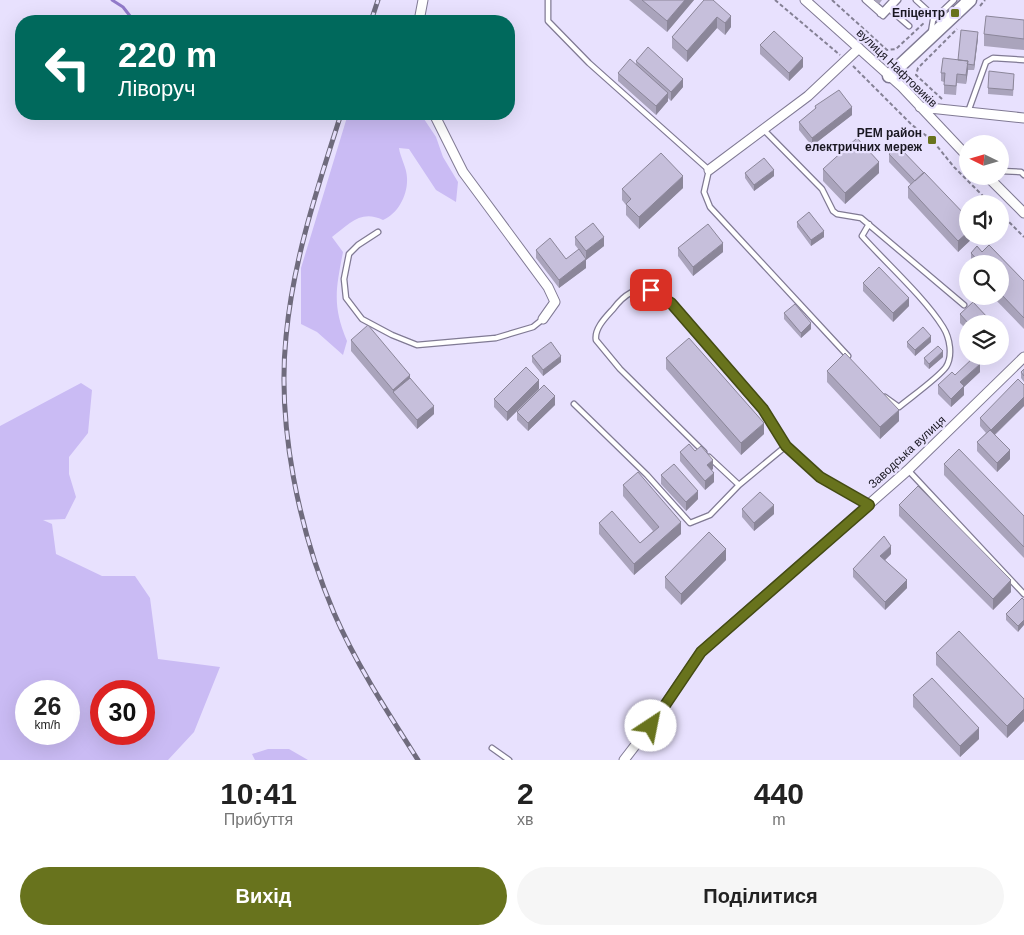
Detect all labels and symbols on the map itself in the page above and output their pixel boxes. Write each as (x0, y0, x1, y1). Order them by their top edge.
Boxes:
place label: Епіцентр (892, 6, 945, 20)
marker: Епіцентр (949, 7, 961, 19)
street label: вулиця Нафтовиків (854, 26, 940, 110)
place label: РЕМ район електричних мереж (805, 126, 922, 154)
marker: РЕМ район електричних мереж (926, 134, 938, 146)
north arrow (959, 135, 1009, 185)
pin (630, 269, 672, 311)
street label: Заводська вулиця (866, 413, 948, 491)
speed limit sign: 30 (90, 680, 155, 745)
position arrow (624, 699, 676, 751)

